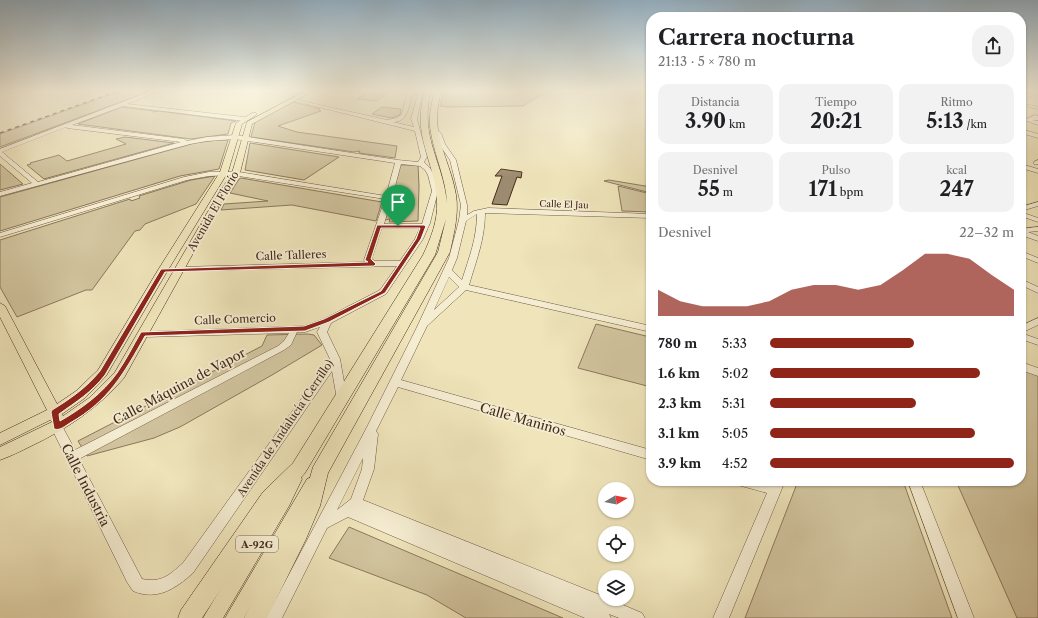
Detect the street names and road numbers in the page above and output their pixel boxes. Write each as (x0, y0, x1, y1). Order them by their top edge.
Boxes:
street label: Avenida El Florío (184, 168, 242, 255)
street label: Calle El Jau (539, 198, 589, 210)
street label: Calle Talleres (255, 247, 327, 263)
street label: Calle Comercio (194, 311, 276, 327)
street label: Calle Máquina de Vapor (110, 344, 249, 428)
street label: Avenida de Andalucía (Cerrillo) (233, 357, 336, 500)
street label: Calle Maniños (478, 399, 568, 439)
street label: Calle Industria (58, 441, 114, 529)
road number: A-92G (236, 536, 278, 552)

